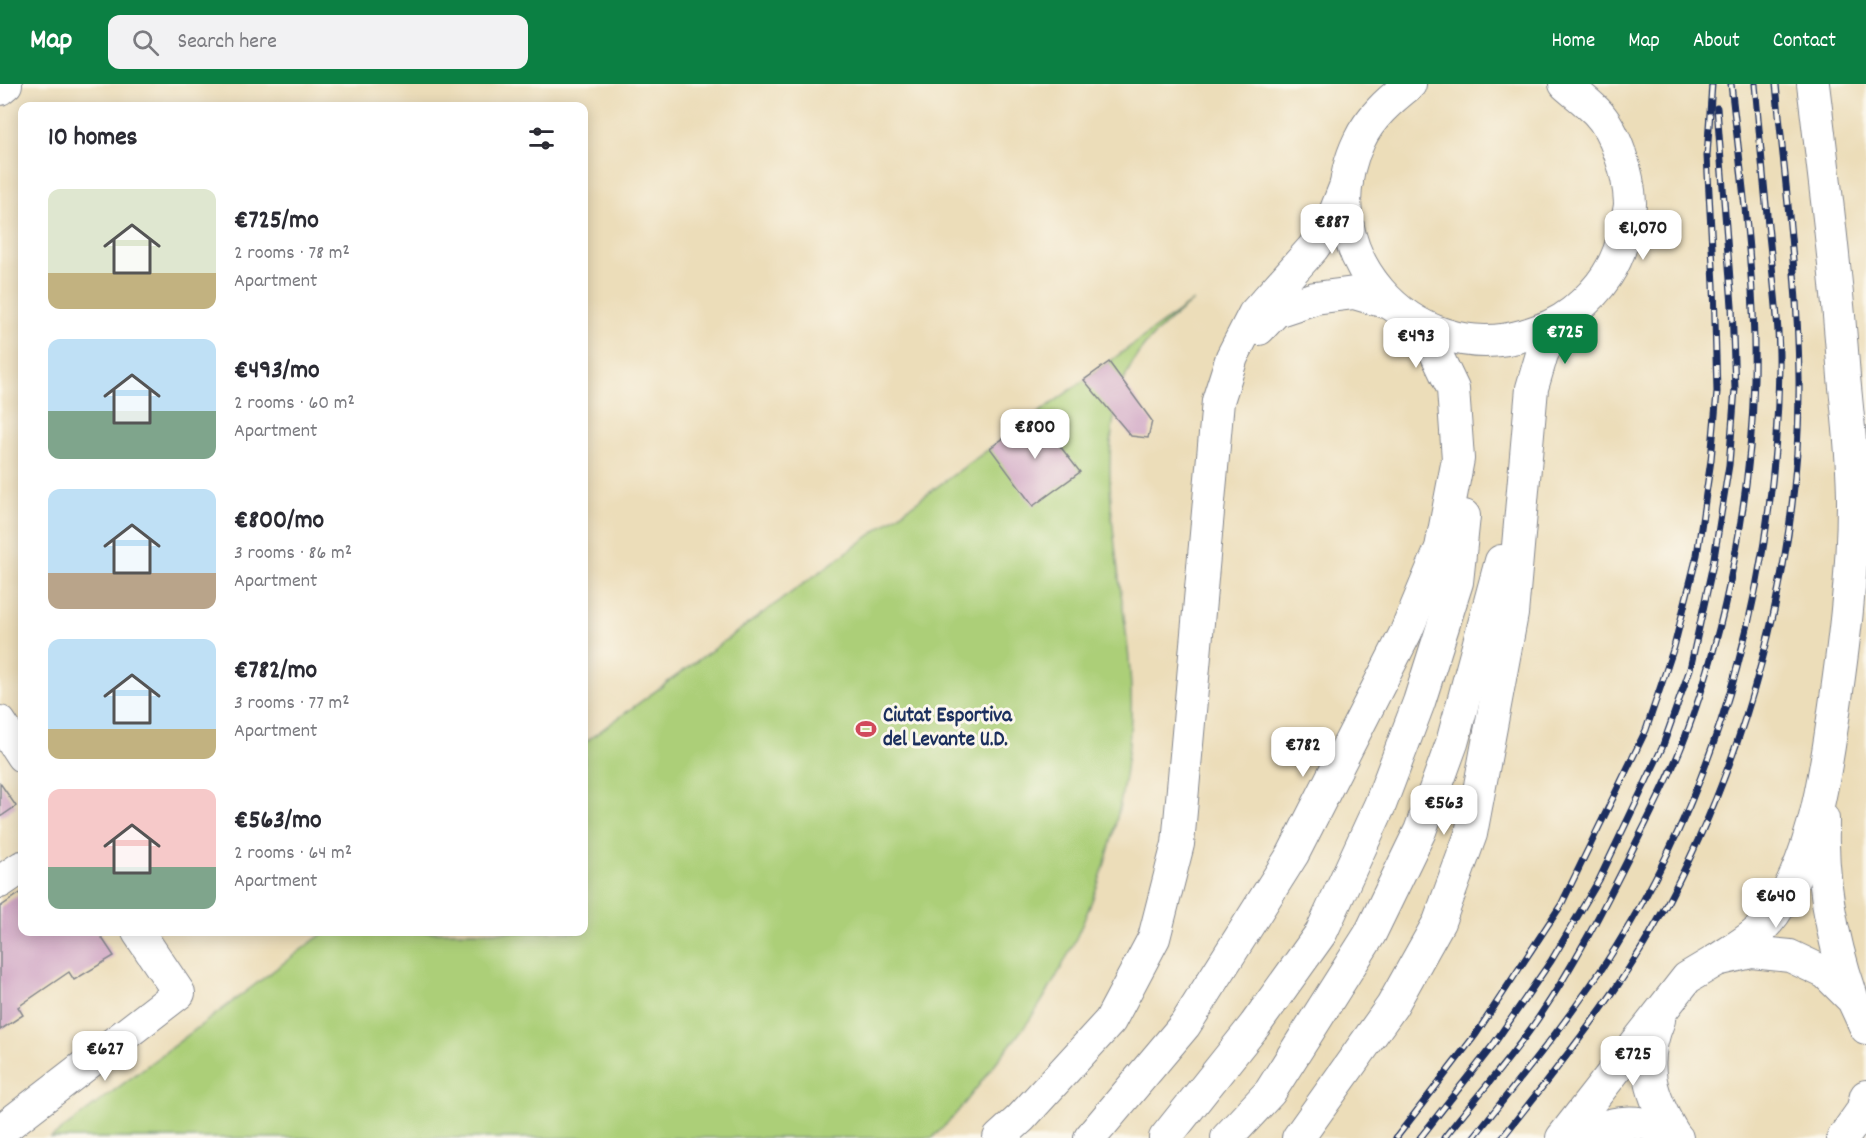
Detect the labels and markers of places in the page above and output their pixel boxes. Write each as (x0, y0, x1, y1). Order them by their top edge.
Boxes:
pin: €887 (1296, 204, 1368, 255)
pin: €1,070 (1594, 210, 1692, 261)
pin: €725 (1529, 314, 1601, 365)
pin: €493 (1380, 318, 1452, 369)
pin: €800 (999, 409, 1071, 460)
place label: Ciutat Esportiva del Levante U.D. (883, 702, 1013, 756)
sports icon: Ciutat Esportiva del Levante U.D. (854, 717, 878, 741)
pin: €782 (1267, 727, 1339, 778)
pin: €563 (1408, 785, 1480, 836)
pin: €640 (1740, 878, 1812, 929)
pin: €627 (69, 1031, 141, 1082)
pin: €725 (1597, 1036, 1669, 1087)

